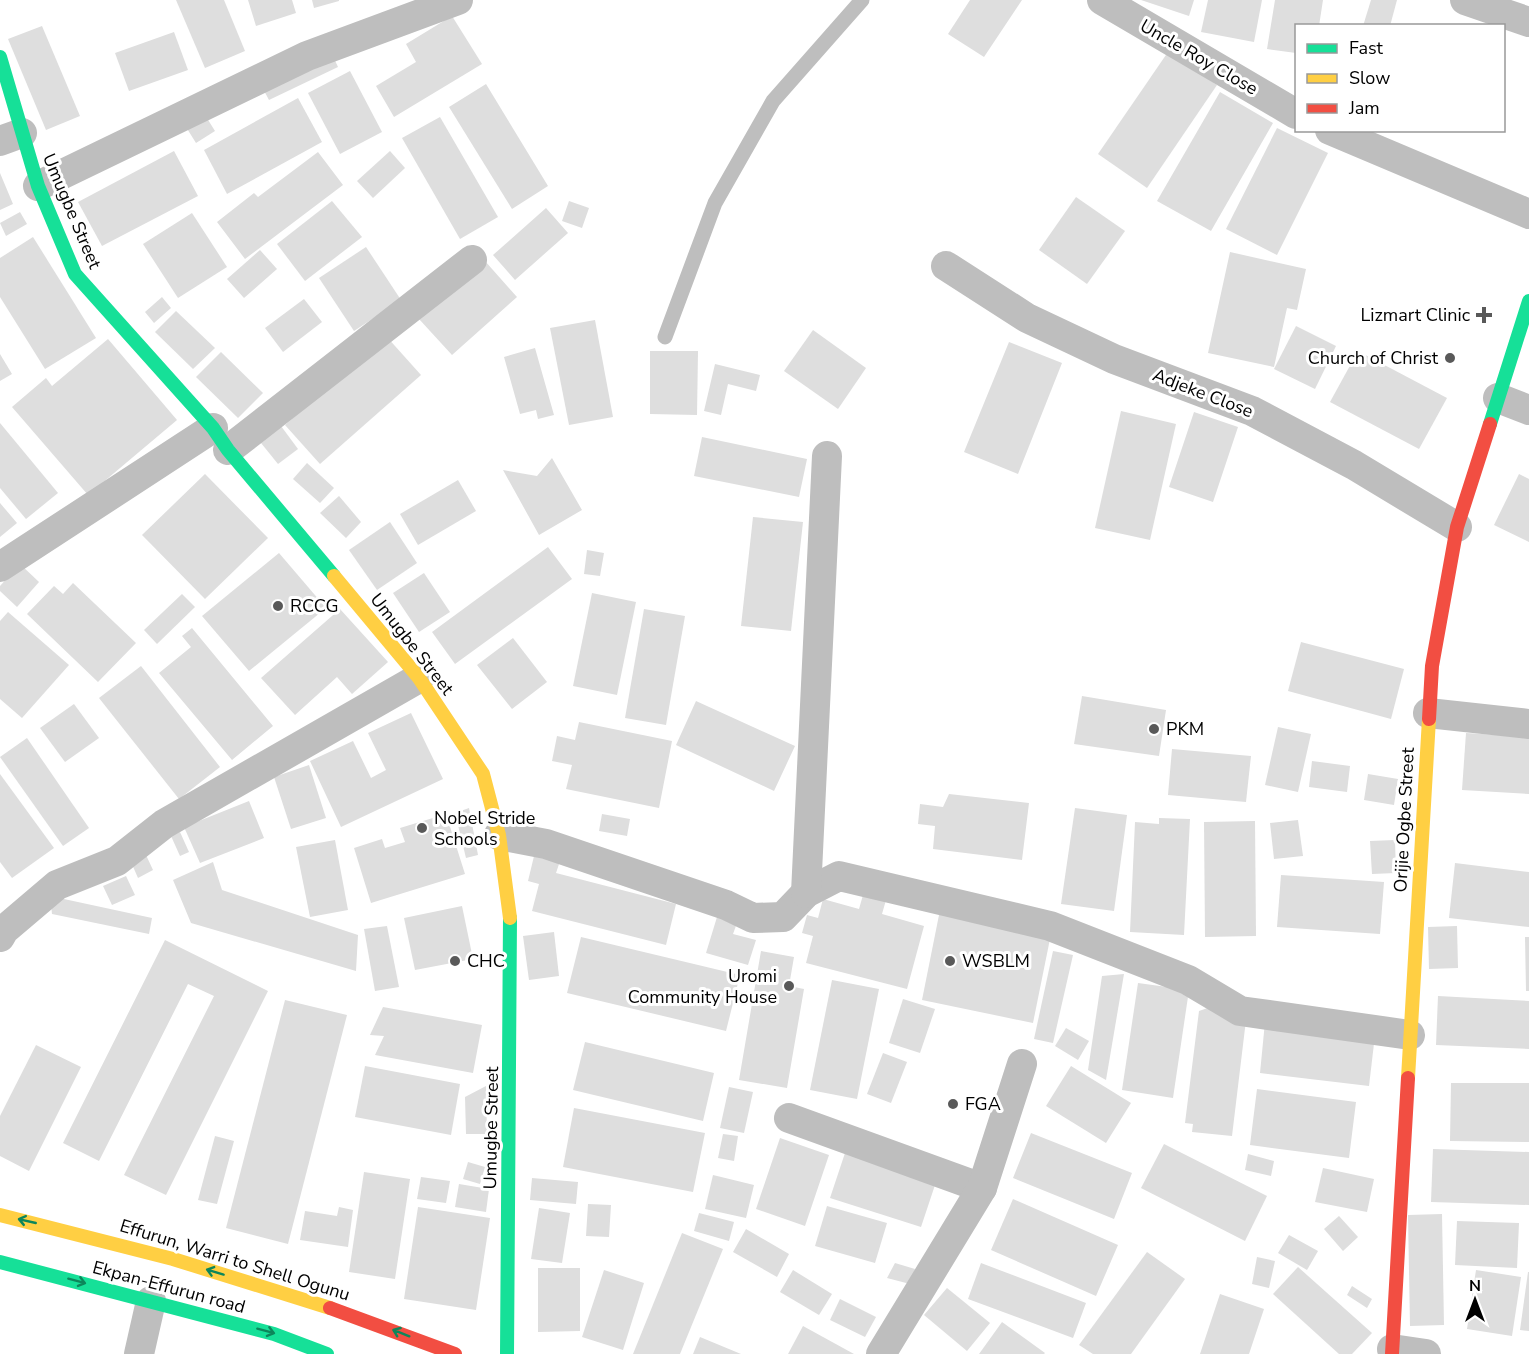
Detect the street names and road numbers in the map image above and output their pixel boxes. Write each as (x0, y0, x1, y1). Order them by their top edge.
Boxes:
street label: Uncle Roy Close (1136, 14, 1262, 100)
street label: Umugbe Street (37, 150, 107, 273)
street label: Adjeke Close (1149, 363, 1257, 423)
street label: Umugbe Street (365, 588, 460, 700)
street label: Orijie Ogbe Street (1388, 746, 1420, 893)
street label: Umugbe Street (478, 1066, 504, 1190)
street label: Effurun, Warri to Shell Ogunu (117, 1214, 353, 1306)
street label: Ekpan-Effurun road (90, 1255, 248, 1319)

